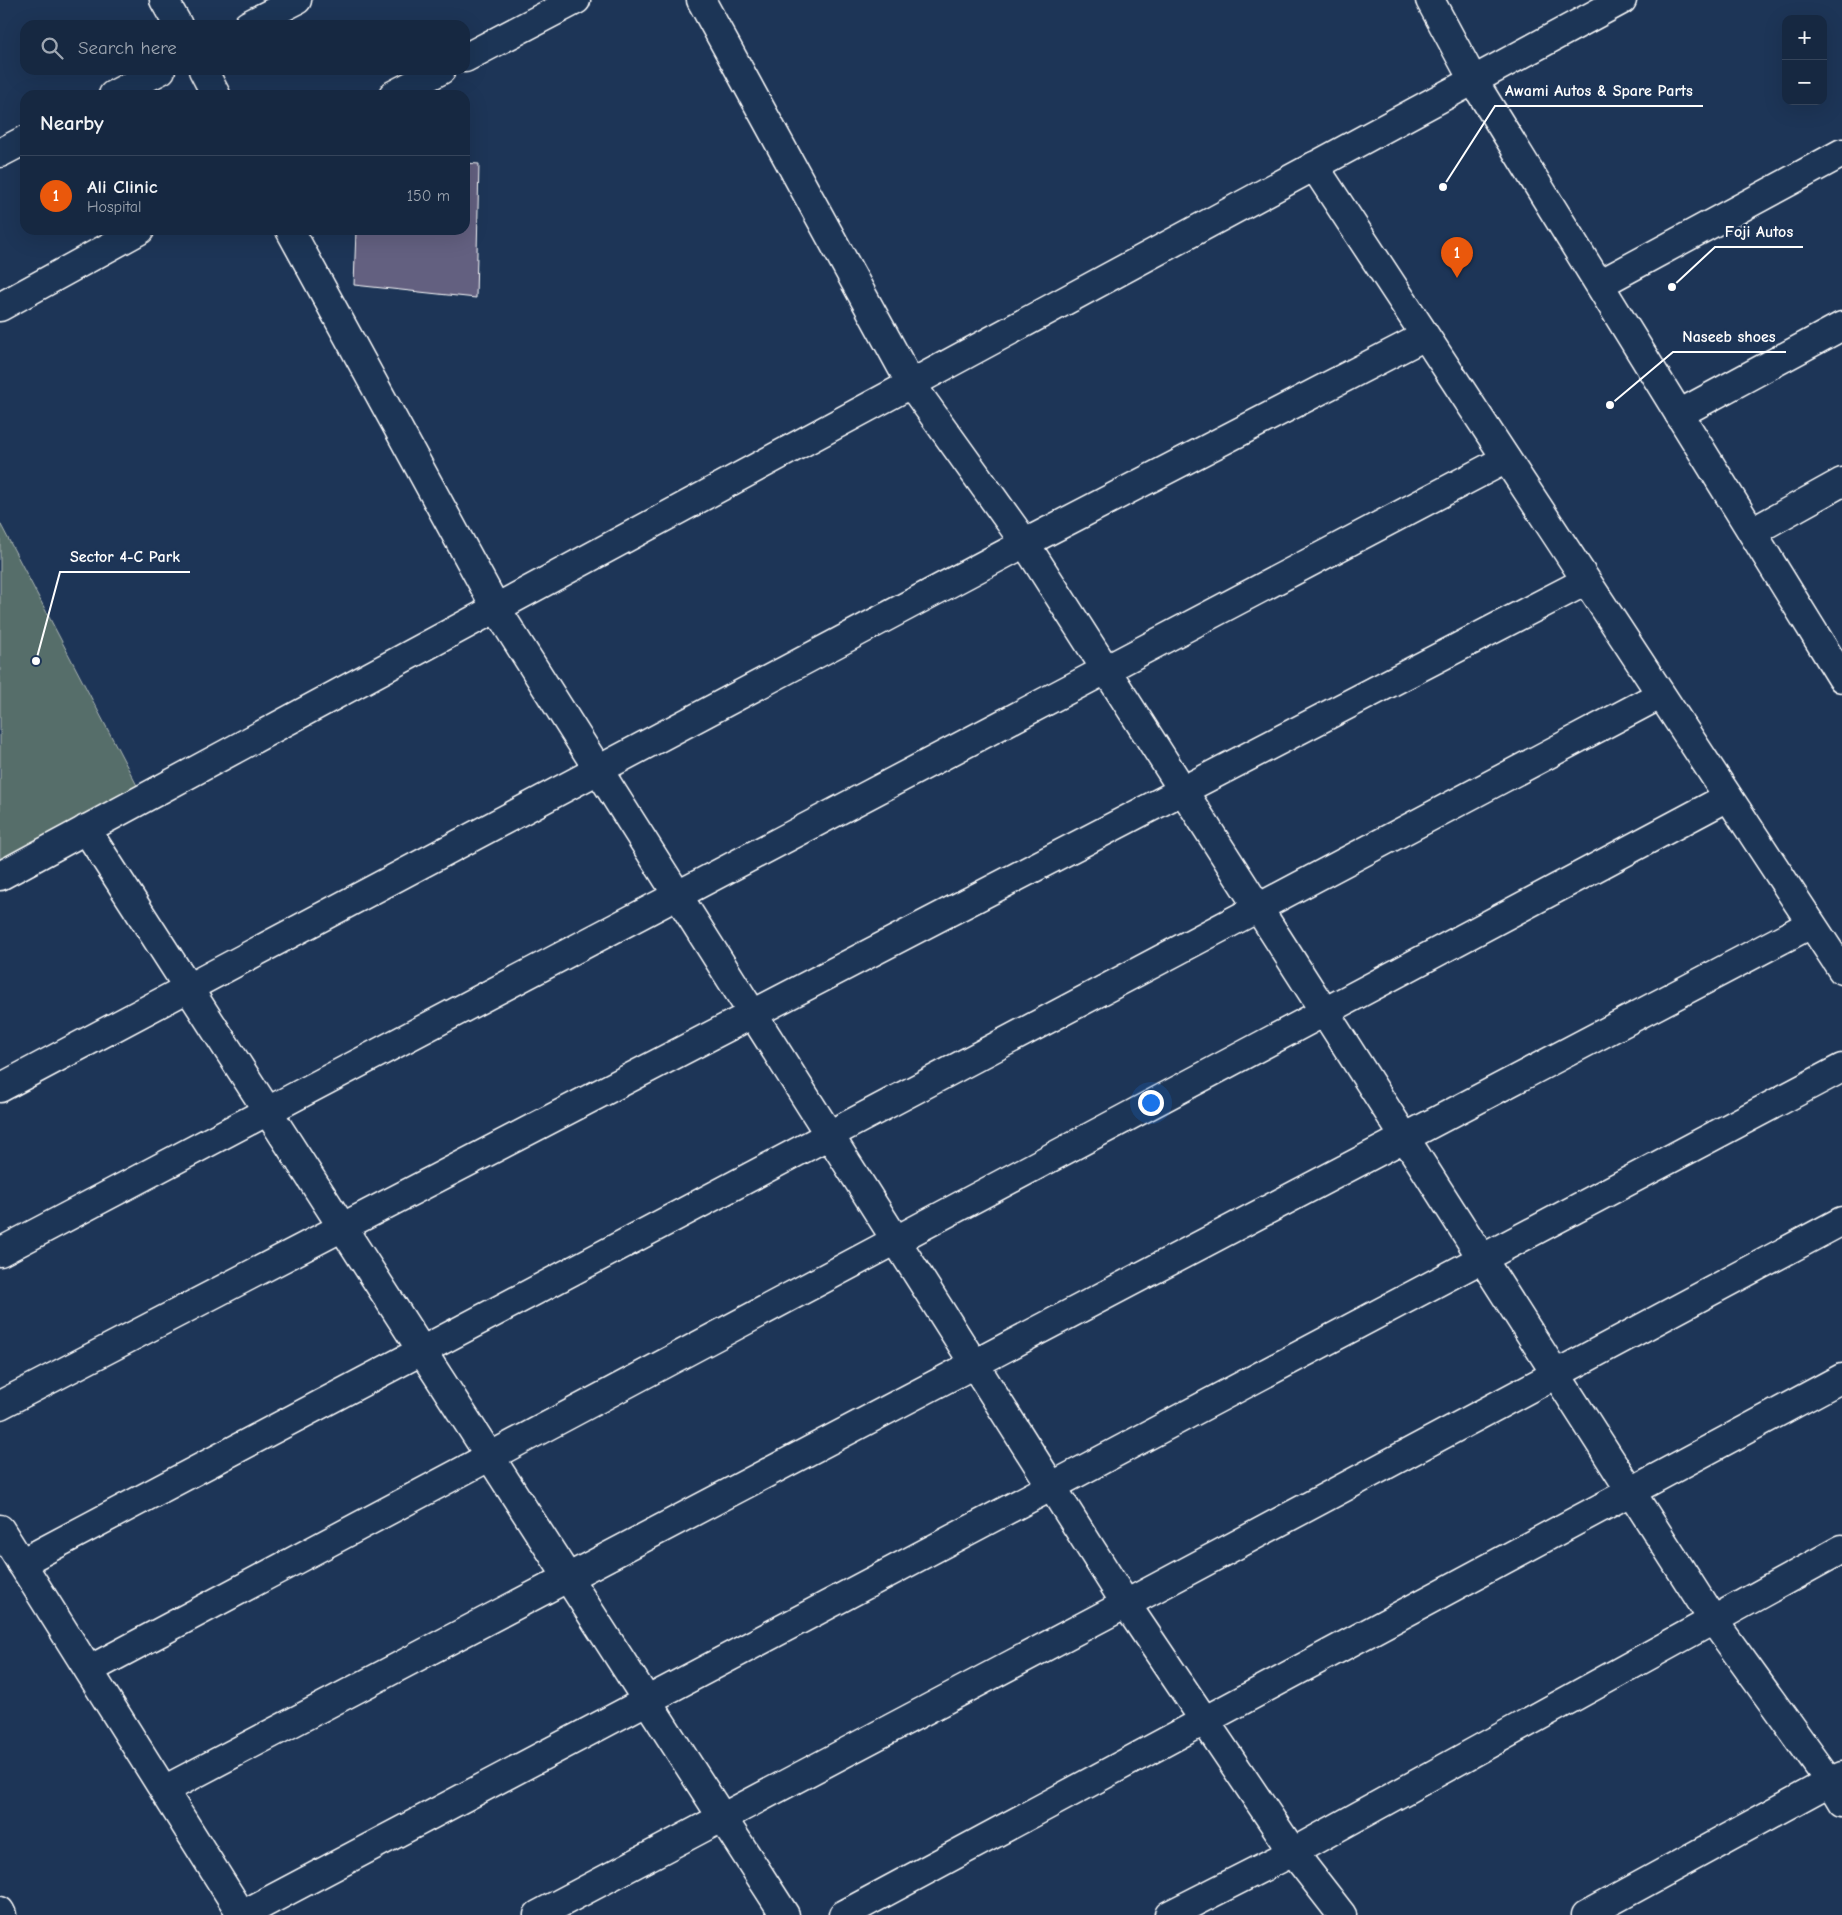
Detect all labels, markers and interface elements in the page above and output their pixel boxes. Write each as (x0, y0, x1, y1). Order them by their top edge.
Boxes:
map controls (1782, 15, 1827, 105)
button: + (1782, 15, 1827, 60)
search box (20, 20, 470, 75)
icon: search (38, 34, 66, 62)
text: Search here (78, 37, 177, 59)
button: − (1782, 60, 1827, 105)
callout: Awami Autos & Spare Parts (1495, 75, 1703, 106)
text: Awami Autos & Spare Parts (1505, 82, 1693, 100)
text: Nearby (40, 111, 104, 135)
text: Ali Clinic (87, 176, 158, 198)
text: 1 (53, 187, 59, 205)
text: 150 m (407, 187, 450, 205)
text: Hospital (87, 198, 142, 216)
callout: Foji Autos (1715, 216, 1803, 247)
text: Foji Autos (1725, 223, 1793, 241)
pin: 1 (1441, 237, 1473, 278)
callout: Naseeb shoes (1673, 321, 1786, 352)
text: Naseeb shoes (1682, 328, 1776, 346)
callout: Sector 4-C Park (60, 541, 190, 572)
text: Sector 4-C Park (70, 548, 180, 566)
your location (1138, 1090, 1164, 1116)

